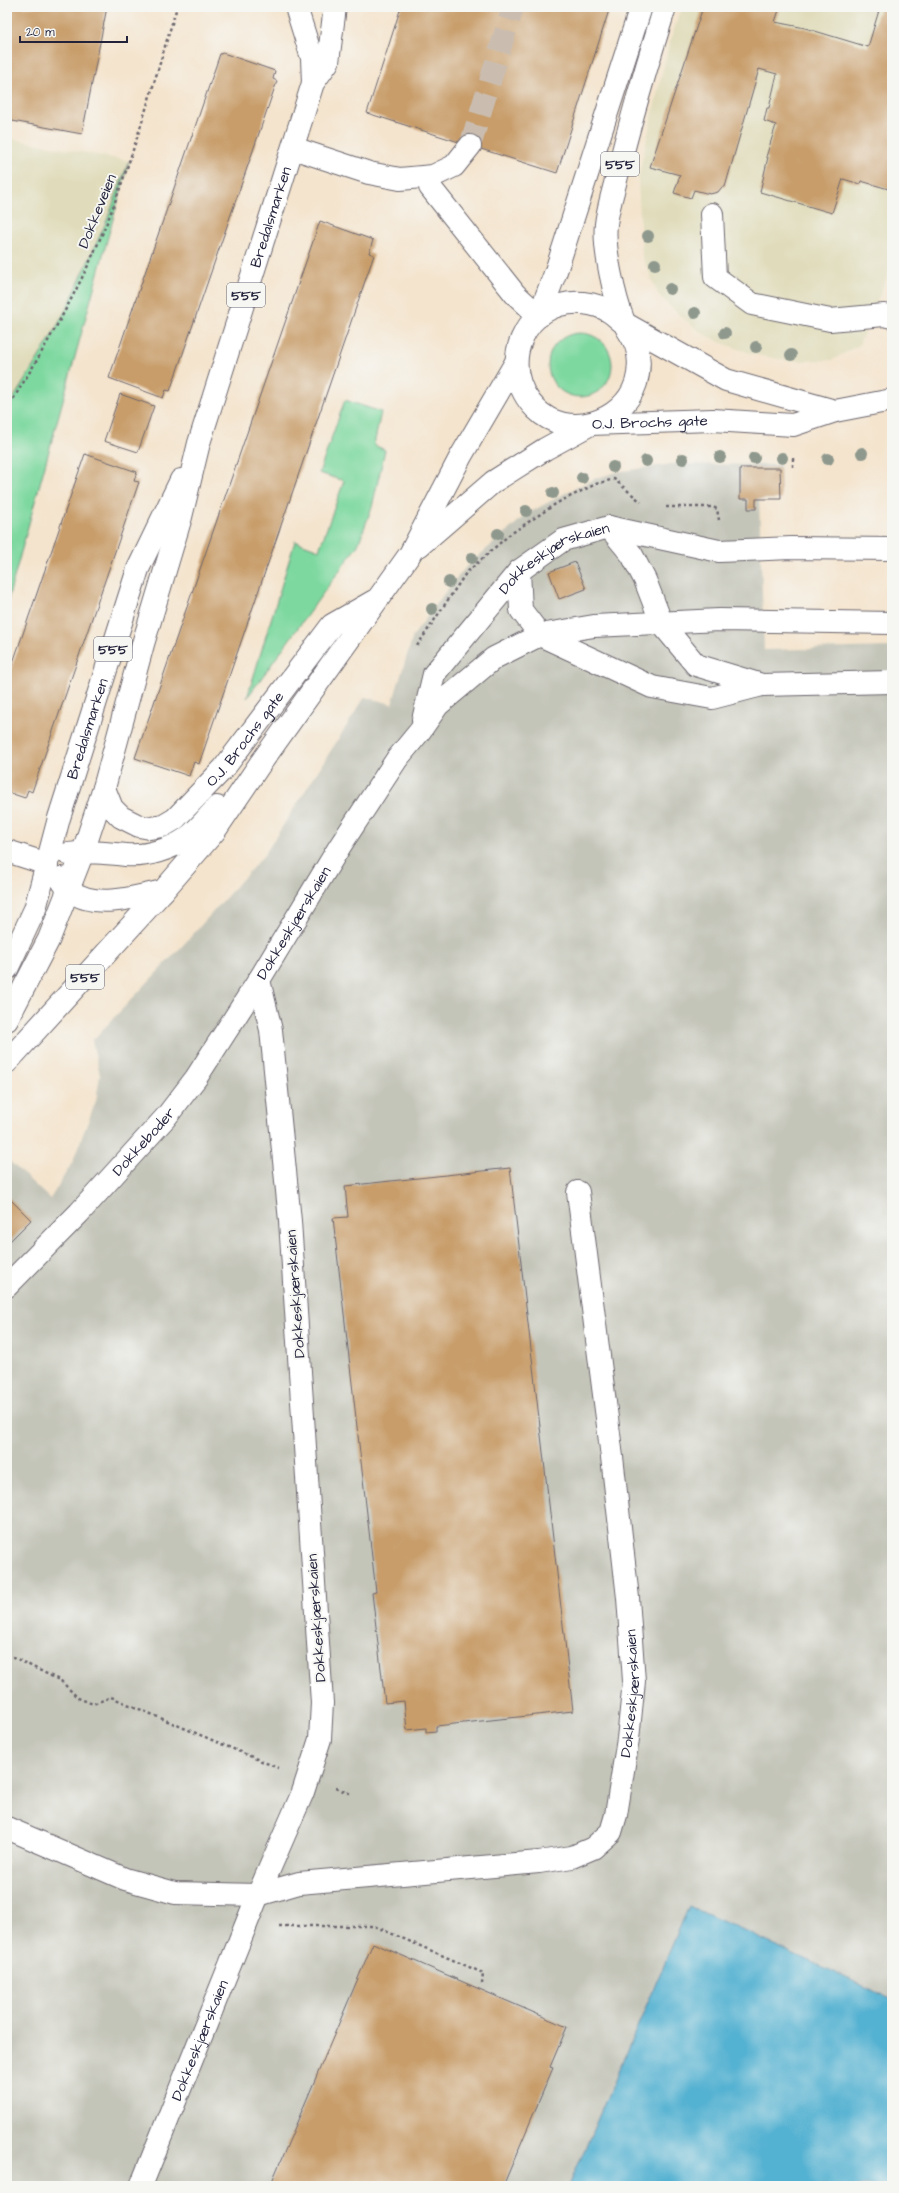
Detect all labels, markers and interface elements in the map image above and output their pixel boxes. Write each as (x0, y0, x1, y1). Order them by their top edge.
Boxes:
scale bar (20, 18, 127, 44)
text: 20 m (26, 24, 55, 41)
road number: 555 (601, 152, 639, 176)
street label: Bredalsmarken (245, 164, 297, 270)
street label: Dokkeveien (73, 170, 122, 252)
road number: 555 (227, 283, 265, 307)
street label: O.J. Brochs gate (592, 410, 708, 435)
street label: Dokkeskjærskaien (494, 517, 612, 599)
road number: 555 (94, 637, 132, 661)
street label: Bredalsmarken (62, 675, 114, 782)
street label: O.J. Brochs gate (201, 687, 289, 792)
street label: Dokkeskjærskaien (252, 862, 337, 984)
road number: 555 (66, 965, 104, 989)
street label: Dokkeboder (108, 1103, 181, 1181)
street label: Dokkeskjærskaien (281, 1229, 310, 1359)
street label: Dokkeskjærskaien (302, 1553, 331, 1683)
street label: Dokkeskjærskaien (615, 1628, 645, 1759)
street label: Dokkeskjærskaien (166, 1976, 234, 2104)

